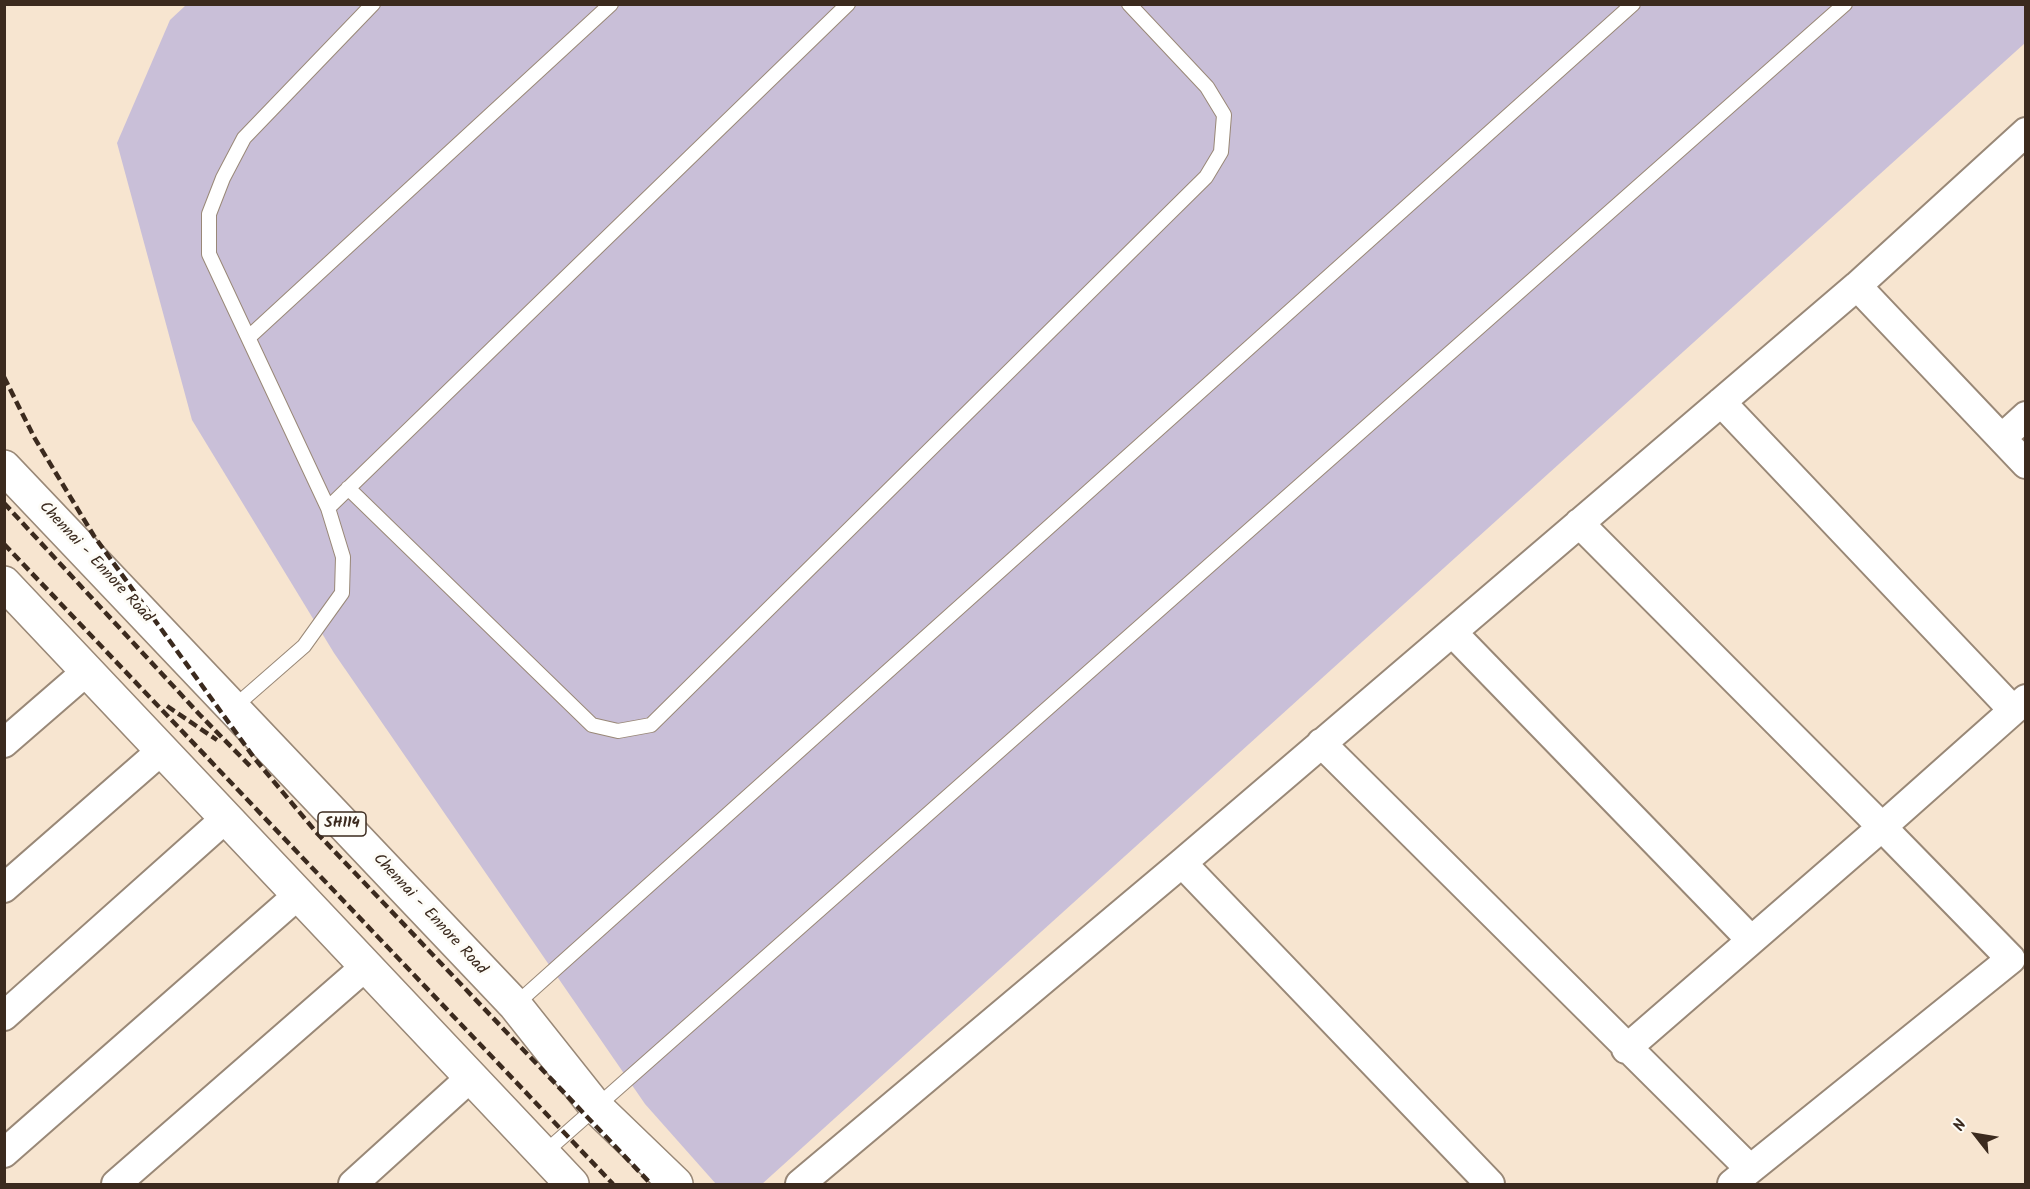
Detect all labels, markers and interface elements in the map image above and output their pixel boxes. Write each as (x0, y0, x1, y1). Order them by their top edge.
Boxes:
street label: Chennai - Ennore Road (34, 498, 156, 628)
road number: SH114 (318, 812, 366, 836)
street label: Chennai - Ennore Road (368, 850, 490, 980)
north arrow (1946, 1105, 2006, 1165)
text: N (1947, 1115, 1973, 1136)

